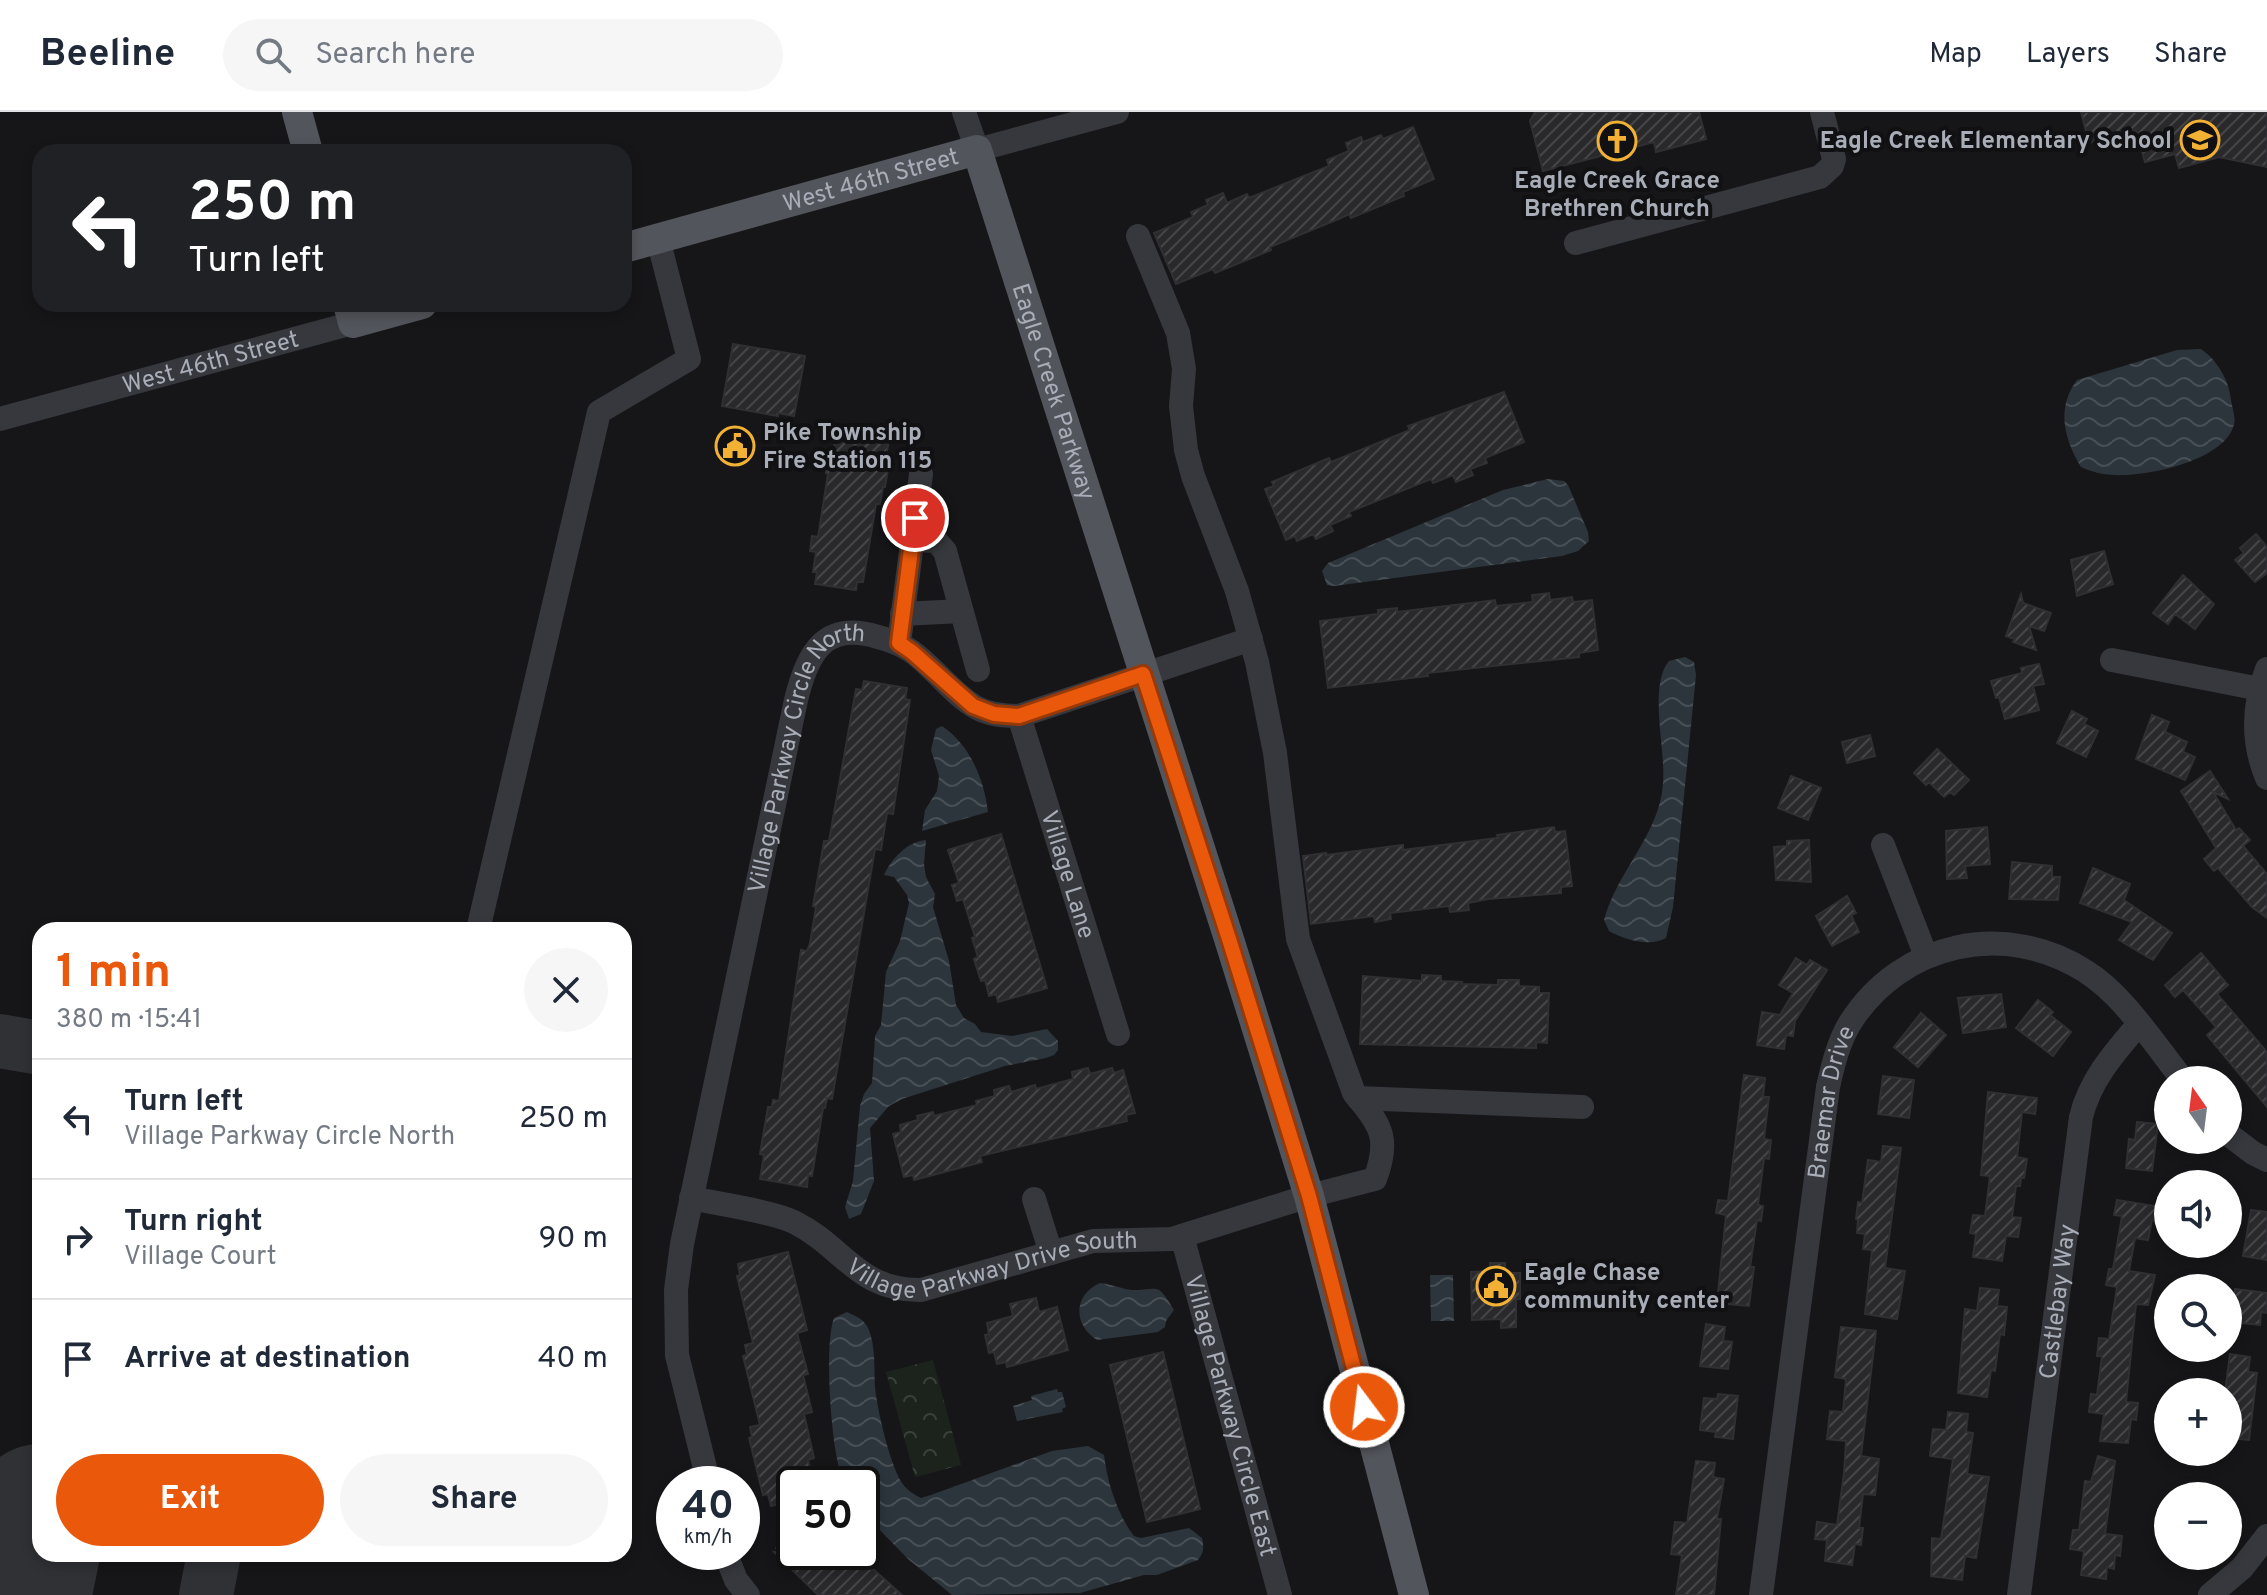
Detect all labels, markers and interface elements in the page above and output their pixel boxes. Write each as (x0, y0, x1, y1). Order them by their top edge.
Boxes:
search box (223, 19, 783, 91)
text: Beeline (40, 31, 175, 80)
icon: search (251, 33, 295, 77)
text: Search here (315, 37, 475, 74)
text: Map (1929, 37, 1982, 73)
text: Layers (2026, 37, 2110, 73)
text: Share (2154, 37, 2227, 73)
school or university icon: Eagle Creek Elementary School (2179, 119, 2221, 161)
church icon: Eagle Creek Grace Brethren Church (1596, 120, 1638, 162)
place label: Eagle Creek Elementary School (1820, 127, 2172, 157)
street label: West 46th Street (780, 143, 963, 220)
place label: Eagle Creek Grace Brethren Church (1514, 167, 1720, 225)
text: 250 m (188, 170, 356, 240)
icon: left (56, 176, 160, 280)
text: Turn left (188, 239, 325, 285)
street label: Eagle Creek Parkway (1004, 280, 1101, 504)
street label: West 46th Street (119, 325, 302, 402)
place label: Pike Township Fire Station 115 (763, 419, 932, 477)
public building icon: Pike Township Fire Station 115 (714, 425, 756, 467)
pin (881, 484, 949, 552)
icon: arrive (893, 496, 937, 540)
street label: Village Parkway Circle North (743, 619, 866, 896)
street label: Village Lane (1032, 807, 1100, 943)
text: 1 min (56, 944, 171, 1004)
button: close (524, 948, 608, 1032)
text: 380 m · 15:41 (56, 1004, 202, 1037)
street label: Braemar Drive (1803, 1021, 1863, 1181)
north arrow (2154, 1066, 2242, 1154)
map controls (2154, 1066, 2242, 1570)
text: Turn left (124, 1084, 244, 1121)
icon: left (56, 1097, 100, 1141)
text: 250 m (519, 1101, 608, 1138)
text: Village Parkway Circle North (124, 1121, 455, 1154)
button: sound (2154, 1170, 2242, 1258)
text: Turn right (124, 1204, 262, 1241)
icon: right (56, 1217, 100, 1261)
text: 90 m (539, 1221, 608, 1258)
street label: Castlebay Way (2034, 1222, 2084, 1381)
street label: Village Parkway Drive South (839, 1227, 1138, 1307)
text: Village Court (124, 1241, 276, 1274)
place label: Eagle Chase community center (1524, 1259, 1729, 1317)
public building icon: Eagle Chase community center (1475, 1265, 1517, 1307)
street label: Village Parkway Circle East (1176, 1272, 1282, 1560)
button: search (2154, 1274, 2242, 1362)
icon: arrive (56, 1337, 100, 1381)
text: Arrive at destination (124, 1341, 410, 1378)
text: 40 m (538, 1341, 608, 1378)
position arrow (1322, 1365, 1406, 1449)
button: + (2154, 1378, 2242, 1466)
button: Exit (56, 1454, 324, 1546)
button: Share (340, 1454, 608, 1546)
speed limit sign: 50 (776, 1466, 880, 1570)
button: − (2154, 1482, 2242, 1570)
text: 40 (682, 1483, 734, 1533)
text: km/h (684, 1525, 732, 1551)

